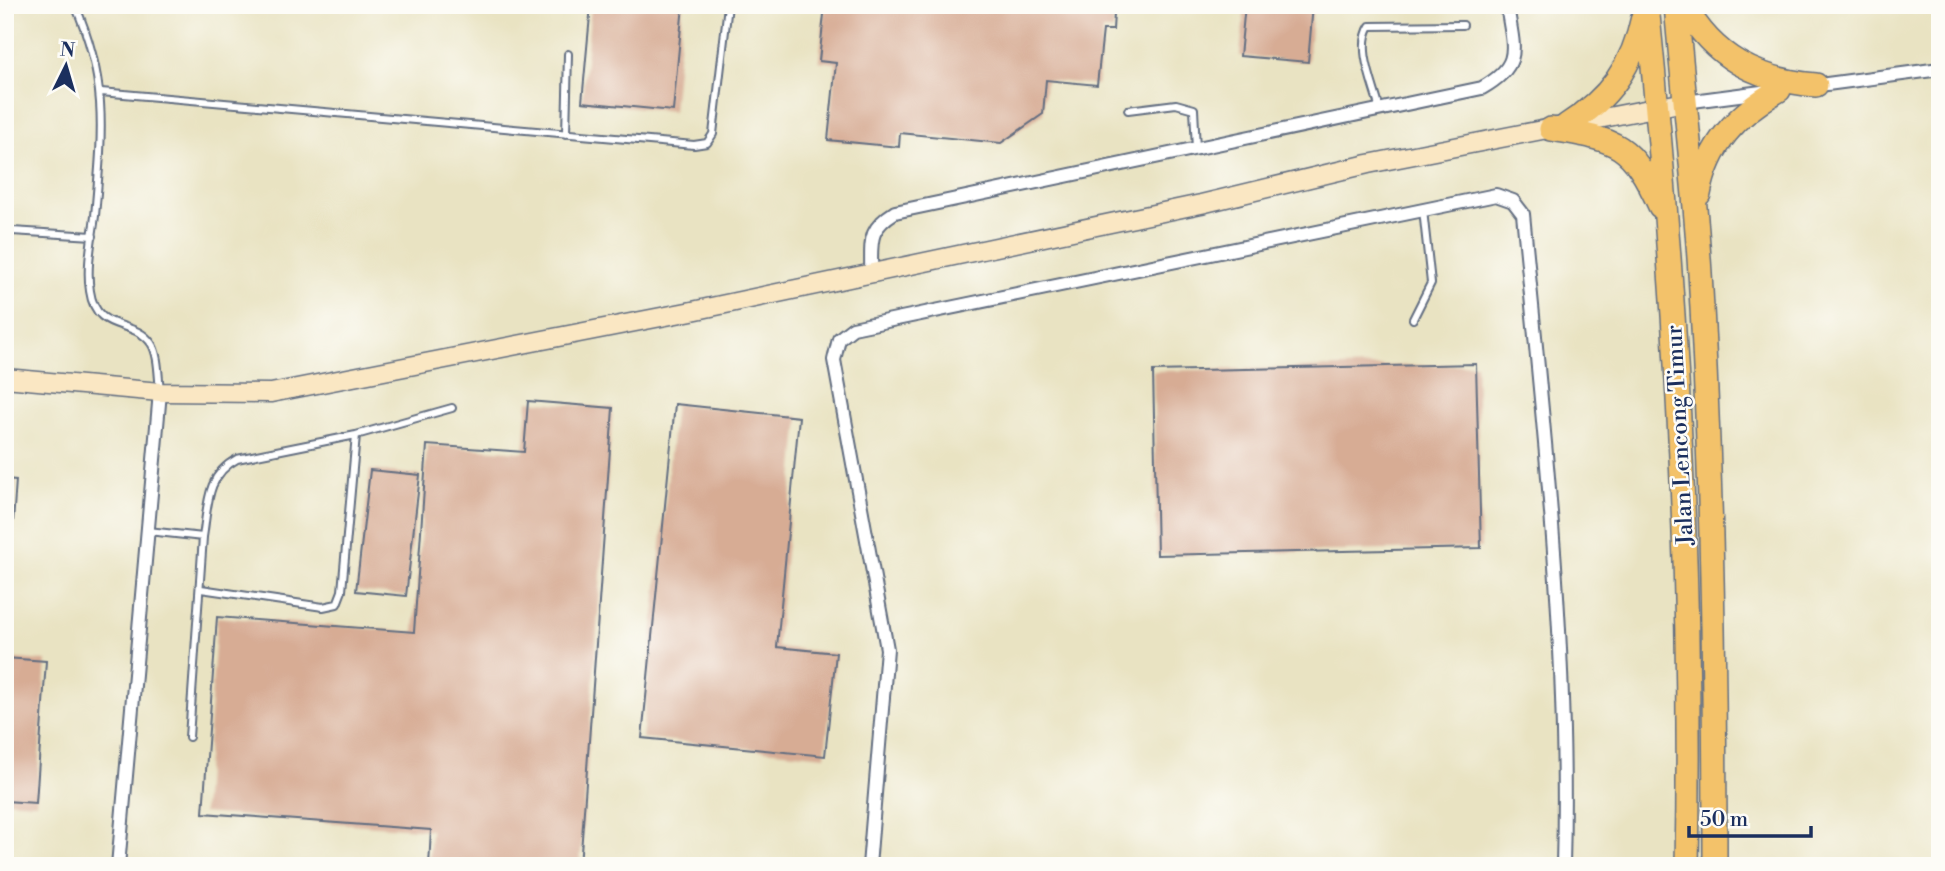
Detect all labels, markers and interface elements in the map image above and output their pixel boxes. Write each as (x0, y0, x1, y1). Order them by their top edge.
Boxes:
north arrow (32, 32, 102, 102)
text: N (59, 37, 76, 63)
street label: Jalan Lencong Timur (1660, 324, 1700, 547)
scale bar (1689, 794, 1812, 838)
text: 50 m (1700, 807, 1748, 833)

